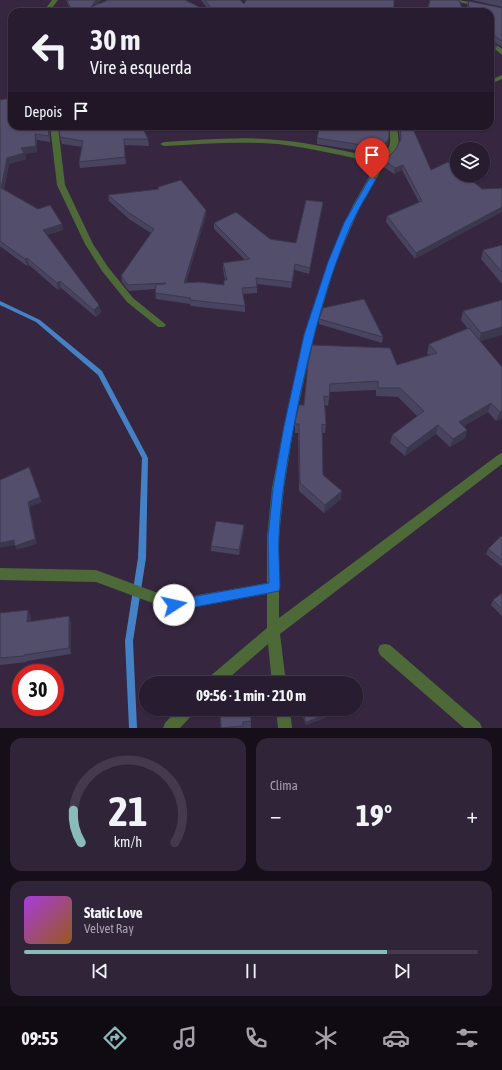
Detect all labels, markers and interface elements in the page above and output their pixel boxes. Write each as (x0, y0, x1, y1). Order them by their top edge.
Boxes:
icon: left (24, 24, 76, 76)
text: 30 m (90, 24, 140, 56)
text: Vire à esquerda (90, 57, 192, 78)
icon: arrive (70, 100, 92, 122)
text: Depois (24, 103, 62, 120)
pin (355, 138, 389, 179)
map controls (450, 142, 490, 182)
button: layers (450, 142, 490, 182)
icon: arrive (361, 144, 383, 166)
position arrow (153, 584, 195, 626)
speed limit sign: 30 (12, 664, 64, 716)
text: 09:56 · 1 min · 210 m (196, 687, 306, 704)
text: Clima (270, 778, 298, 793)
text: 21 (108, 786, 148, 834)
text: 19° (356, 798, 392, 832)
text: − (270, 802, 281, 828)
text: + (467, 802, 478, 828)
text: km/h (114, 833, 142, 849)
text: Static Love (84, 904, 143, 921)
text: Velvet Ray (84, 921, 134, 936)
icon: previous (89, 960, 111, 982)
icon: pause (240, 960, 262, 982)
icon: next (391, 960, 413, 982)
icon: directions (101, 1024, 129, 1052)
icon: music (171, 1024, 199, 1052)
icon: phone (242, 1024, 270, 1052)
icon: climate (312, 1024, 340, 1052)
icon: car (382, 1024, 410, 1052)
icon: filters (453, 1024, 481, 1052)
text: 09:55 (21, 1028, 58, 1049)

